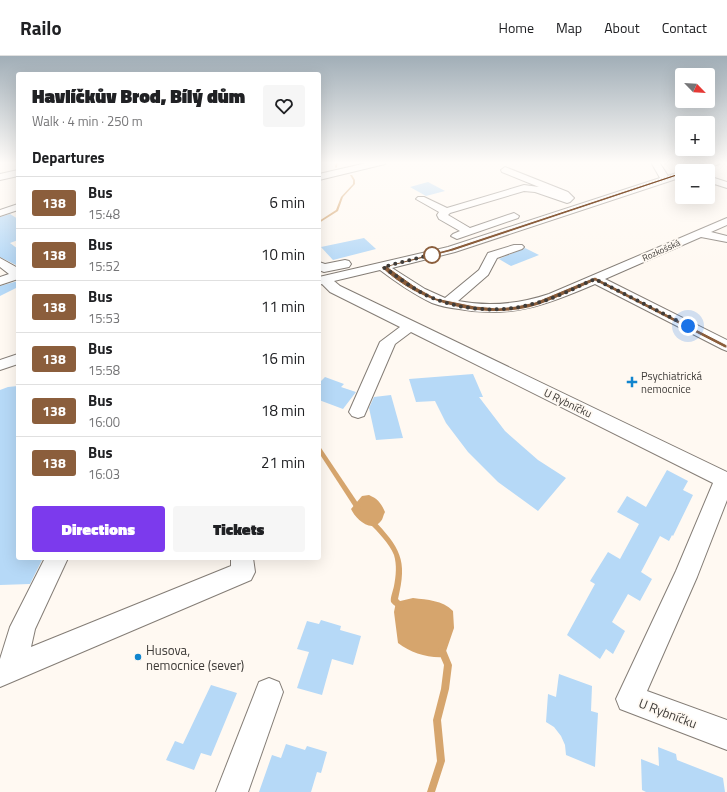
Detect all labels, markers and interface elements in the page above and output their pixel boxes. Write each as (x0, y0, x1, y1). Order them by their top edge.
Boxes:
text: Railo (20, 13, 62, 42)
text: Home (499, 17, 534, 38)
text: Map (556, 17, 582, 38)
text: About (604, 17, 640, 38)
text: Contact (662, 17, 707, 38)
north arrow (675, 68, 715, 108)
map controls (675, 68, 715, 204)
text: Havlíčkův Brod, Bílý dům (32, 81, 245, 110)
button: heart (263, 85, 305, 127)
text: Walk · 4 min · 250 m (32, 111, 143, 131)
button: + (675, 116, 715, 156)
text: Departures (32, 146, 105, 169)
button: − (675, 164, 715, 204)
text: Bus (88, 181, 113, 204)
text: 6 min (269, 191, 305, 214)
text: 138 (42, 192, 66, 213)
text: 15:48 (88, 204, 120, 224)
text: Bus (88, 233, 113, 256)
street label: Rozkošská (640, 236, 683, 264)
text: 10 min (261, 243, 305, 266)
text: 138 (42, 244, 66, 265)
unlabelled marker (423, 246, 441, 264)
text: 15:52 (88, 256, 120, 276)
text: Bus (88, 285, 113, 308)
text: 11 min (261, 295, 305, 318)
text: 138 (42, 296, 66, 317)
text: 15:53 (88, 308, 120, 328)
your location (678, 316, 698, 336)
text: Bus (88, 337, 113, 360)
text: 16 min (261, 347, 305, 370)
text: 138 (42, 348, 66, 369)
text: 15:58 (88, 360, 120, 380)
place label: Psychiatrická nemocnice (641, 368, 702, 397)
marker: Psychiatrická nemocnice (626, 376, 638, 388)
street label: U Rybníčku (541, 384, 595, 422)
text: Bus (88, 389, 113, 412)
text: 18 min (261, 399, 305, 422)
text: 138 (42, 400, 66, 421)
text: 16:00 (88, 412, 120, 432)
text: Bus (88, 441, 113, 464)
text: 21 min (261, 451, 305, 474)
text: 138 (42, 452, 66, 473)
text: 16:03 (88, 464, 120, 484)
button: Directions (32, 506, 165, 552)
button: Tickets (173, 506, 305, 552)
place label: Husova, nemocnice (sever) (146, 640, 244, 675)
marker: Husova, nemocnice (sever) (133, 652, 143, 662)
street label: U Rybníčku (636, 693, 700, 733)

